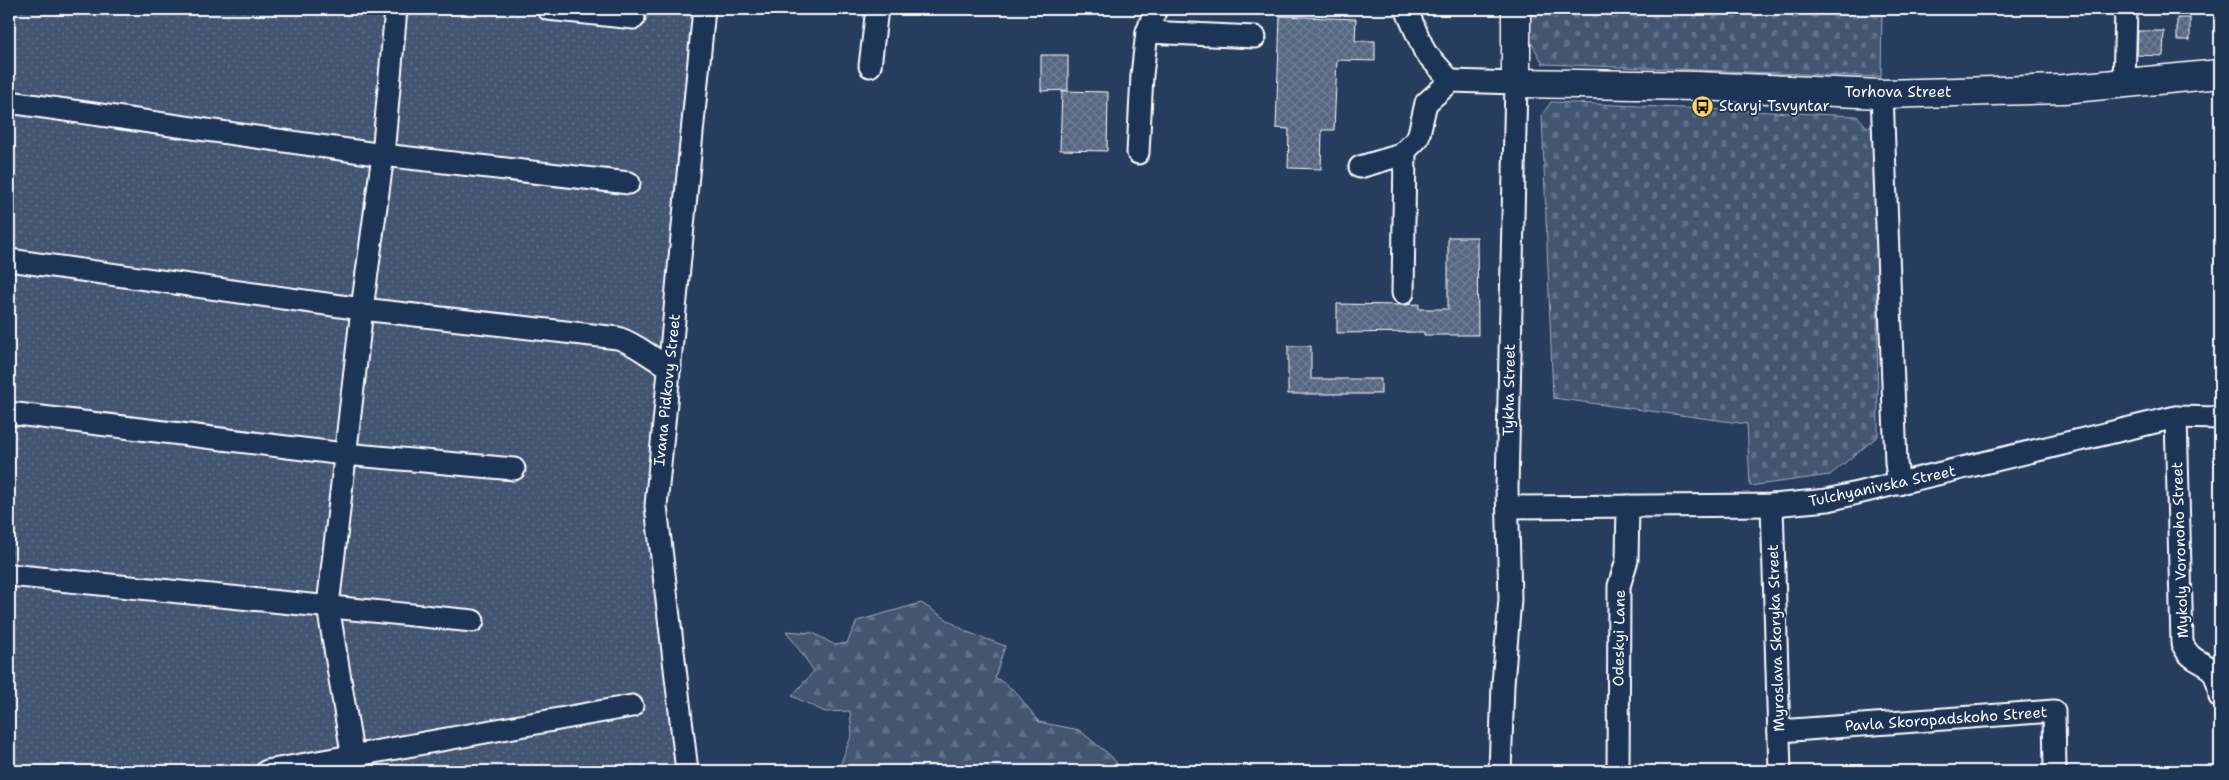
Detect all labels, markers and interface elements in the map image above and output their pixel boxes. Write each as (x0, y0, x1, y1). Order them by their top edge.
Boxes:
street label: Torhova Street (1844, 82, 1952, 102)
bus stop icon: Staryi Tsvyntar (1691, 94, 1715, 118)
place label: Staryi Tsvyntar (1719, 96, 1830, 116)
street label: Ivana Pidkovy Street (649, 313, 685, 467)
street label: Tykha Street (1498, 344, 1520, 436)
street label: Tulchyanivska Street (1807, 461, 1957, 511)
street label: Mykoly Voronoho Street (2167, 461, 2193, 639)
street label: Myroslava Skoryka Street (1763, 544, 1789, 732)
street label: Odeskyi Lane (1608, 589, 1630, 687)
street label: Pavla Skoropadskoho Street (1844, 702, 2048, 736)

